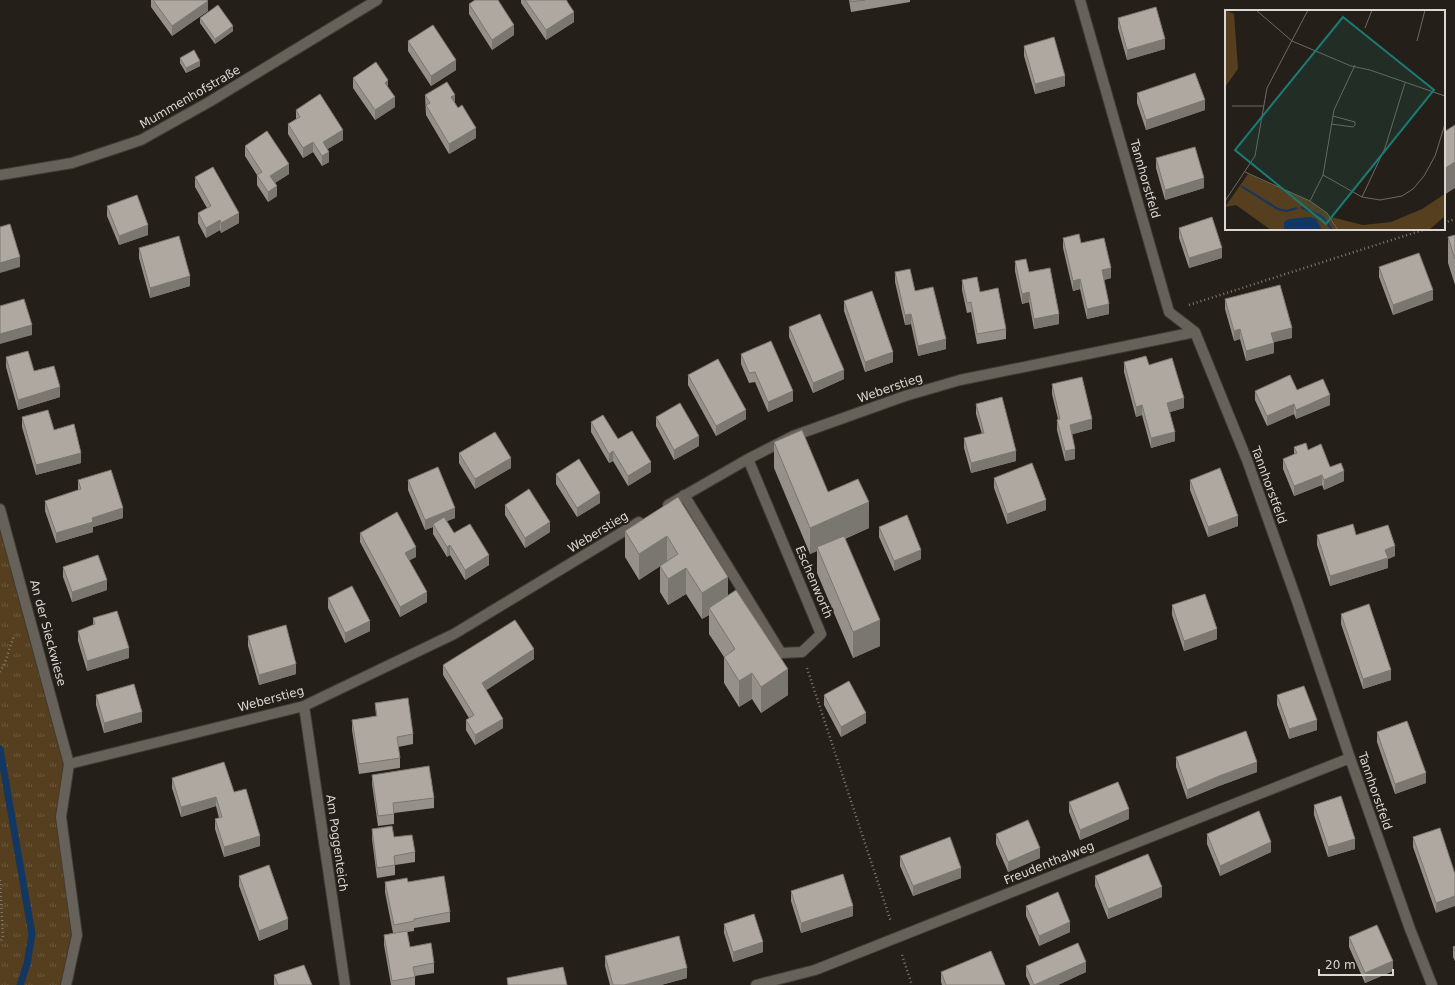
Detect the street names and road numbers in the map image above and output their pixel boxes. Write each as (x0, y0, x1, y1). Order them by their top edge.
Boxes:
street label: Mummenhofstraße (137, 63, 243, 131)
street label: Tannhorstfeld (1127, 137, 1163, 220)
street label: Weberstieg (856, 370, 924, 406)
street label: Tannhorstfeld (1248, 443, 1289, 526)
street label: Weberstieg (565, 509, 631, 555)
street label: Eschenworth (792, 544, 836, 620)
street label: An der Sieckwiese (27, 578, 69, 688)
street label: Weberstieg (236, 683, 306, 715)
street label: Tannhorstfeld (1355, 749, 1395, 832)
street label: Am Poggenteich (323, 794, 351, 892)
street label: Freudenthalweg (1002, 839, 1096, 887)

